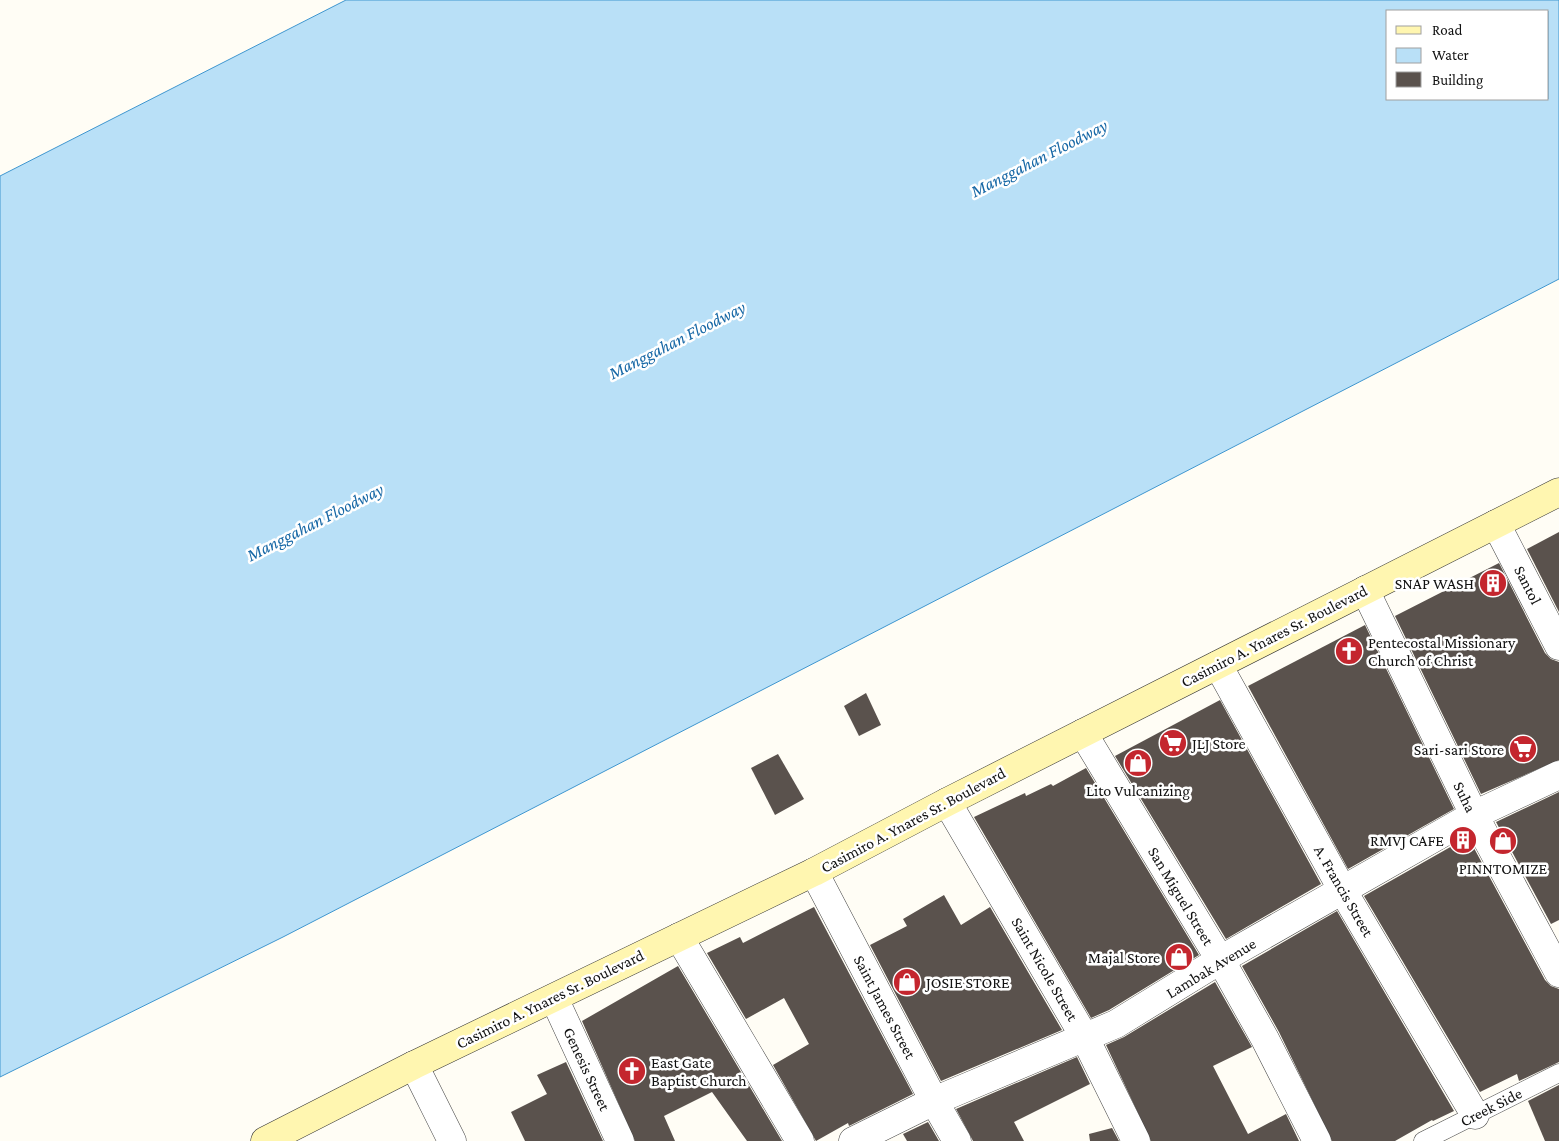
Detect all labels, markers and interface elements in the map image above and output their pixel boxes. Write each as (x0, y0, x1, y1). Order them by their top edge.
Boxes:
legend (1386, 10, 1549, 100)
text: Road (1432, 22, 1463, 38)
text: Water (1432, 47, 1469, 63)
text: Building (1432, 72, 1483, 89)
water label: Manggahan Floodway (966, 115, 1111, 202)
water label: Manggahan Floodway (604, 297, 749, 384)
water label: Manggahan Floodway (242, 479, 387, 566)
street label: Santol (1511, 563, 1545, 607)
building icon: SNAP WASH (1478, 568, 1508, 598)
place label: SNAP WASH (1395, 575, 1474, 592)
street label: Casimiro A. Ynares Sr. Boulevard (1178, 581, 1370, 690)
place label: Pentecostal Missionary Church of Christ (1368, 634, 1516, 669)
church icon: Pentecostal Missionary Church of Christ (1334, 636, 1364, 666)
supermarket icon: JLJ Store (1158, 728, 1188, 758)
supermarket icon: Sari-sari Store (1508, 734, 1538, 764)
place label: JLJ Store (1190, 735, 1246, 753)
place label: Sari-sari Store (1414, 741, 1504, 758)
shop icon: Lito Vulcanizing (1123, 748, 1153, 778)
street label: Casimiro A. Ynares Sr. Boulevard (818, 764, 1009, 876)
street label: Suha (1450, 779, 1480, 816)
place label: Lito Vulcanizing (1086, 782, 1190, 800)
building icon: RMVJ CAFE (1448, 825, 1478, 855)
shop icon: PINNTOMIZE (1488, 826, 1518, 856)
place label: RMVJ CAFE (1370, 832, 1444, 850)
street label: A. Francis Street (1311, 842, 1377, 940)
street label: San Miguel Street (1144, 844, 1217, 949)
place label: PINNTOMIZE (1459, 860, 1547, 877)
street label: Saint Nicole Street (1008, 914, 1082, 1024)
street label: Lambak Avenue (1163, 935, 1259, 1001)
shop icon: Majal Store (1164, 942, 1194, 972)
street label: Casimiro A. Ynares Sr. Boulevard (454, 946, 647, 1052)
place label: Majal Store (1088, 949, 1160, 967)
street label: Saint James Street (850, 952, 920, 1063)
shop icon: JOSIE STORE (892, 967, 922, 997)
place label: JOSIE STORE (924, 974, 1010, 992)
street label: Genesis Street (560, 1025, 614, 1114)
place label: East Gate Baptist Church (651, 1054, 747, 1090)
church icon: East Gate Baptist Church (617, 1056, 647, 1086)
street label: Creek Side (1457, 1084, 1525, 1130)

